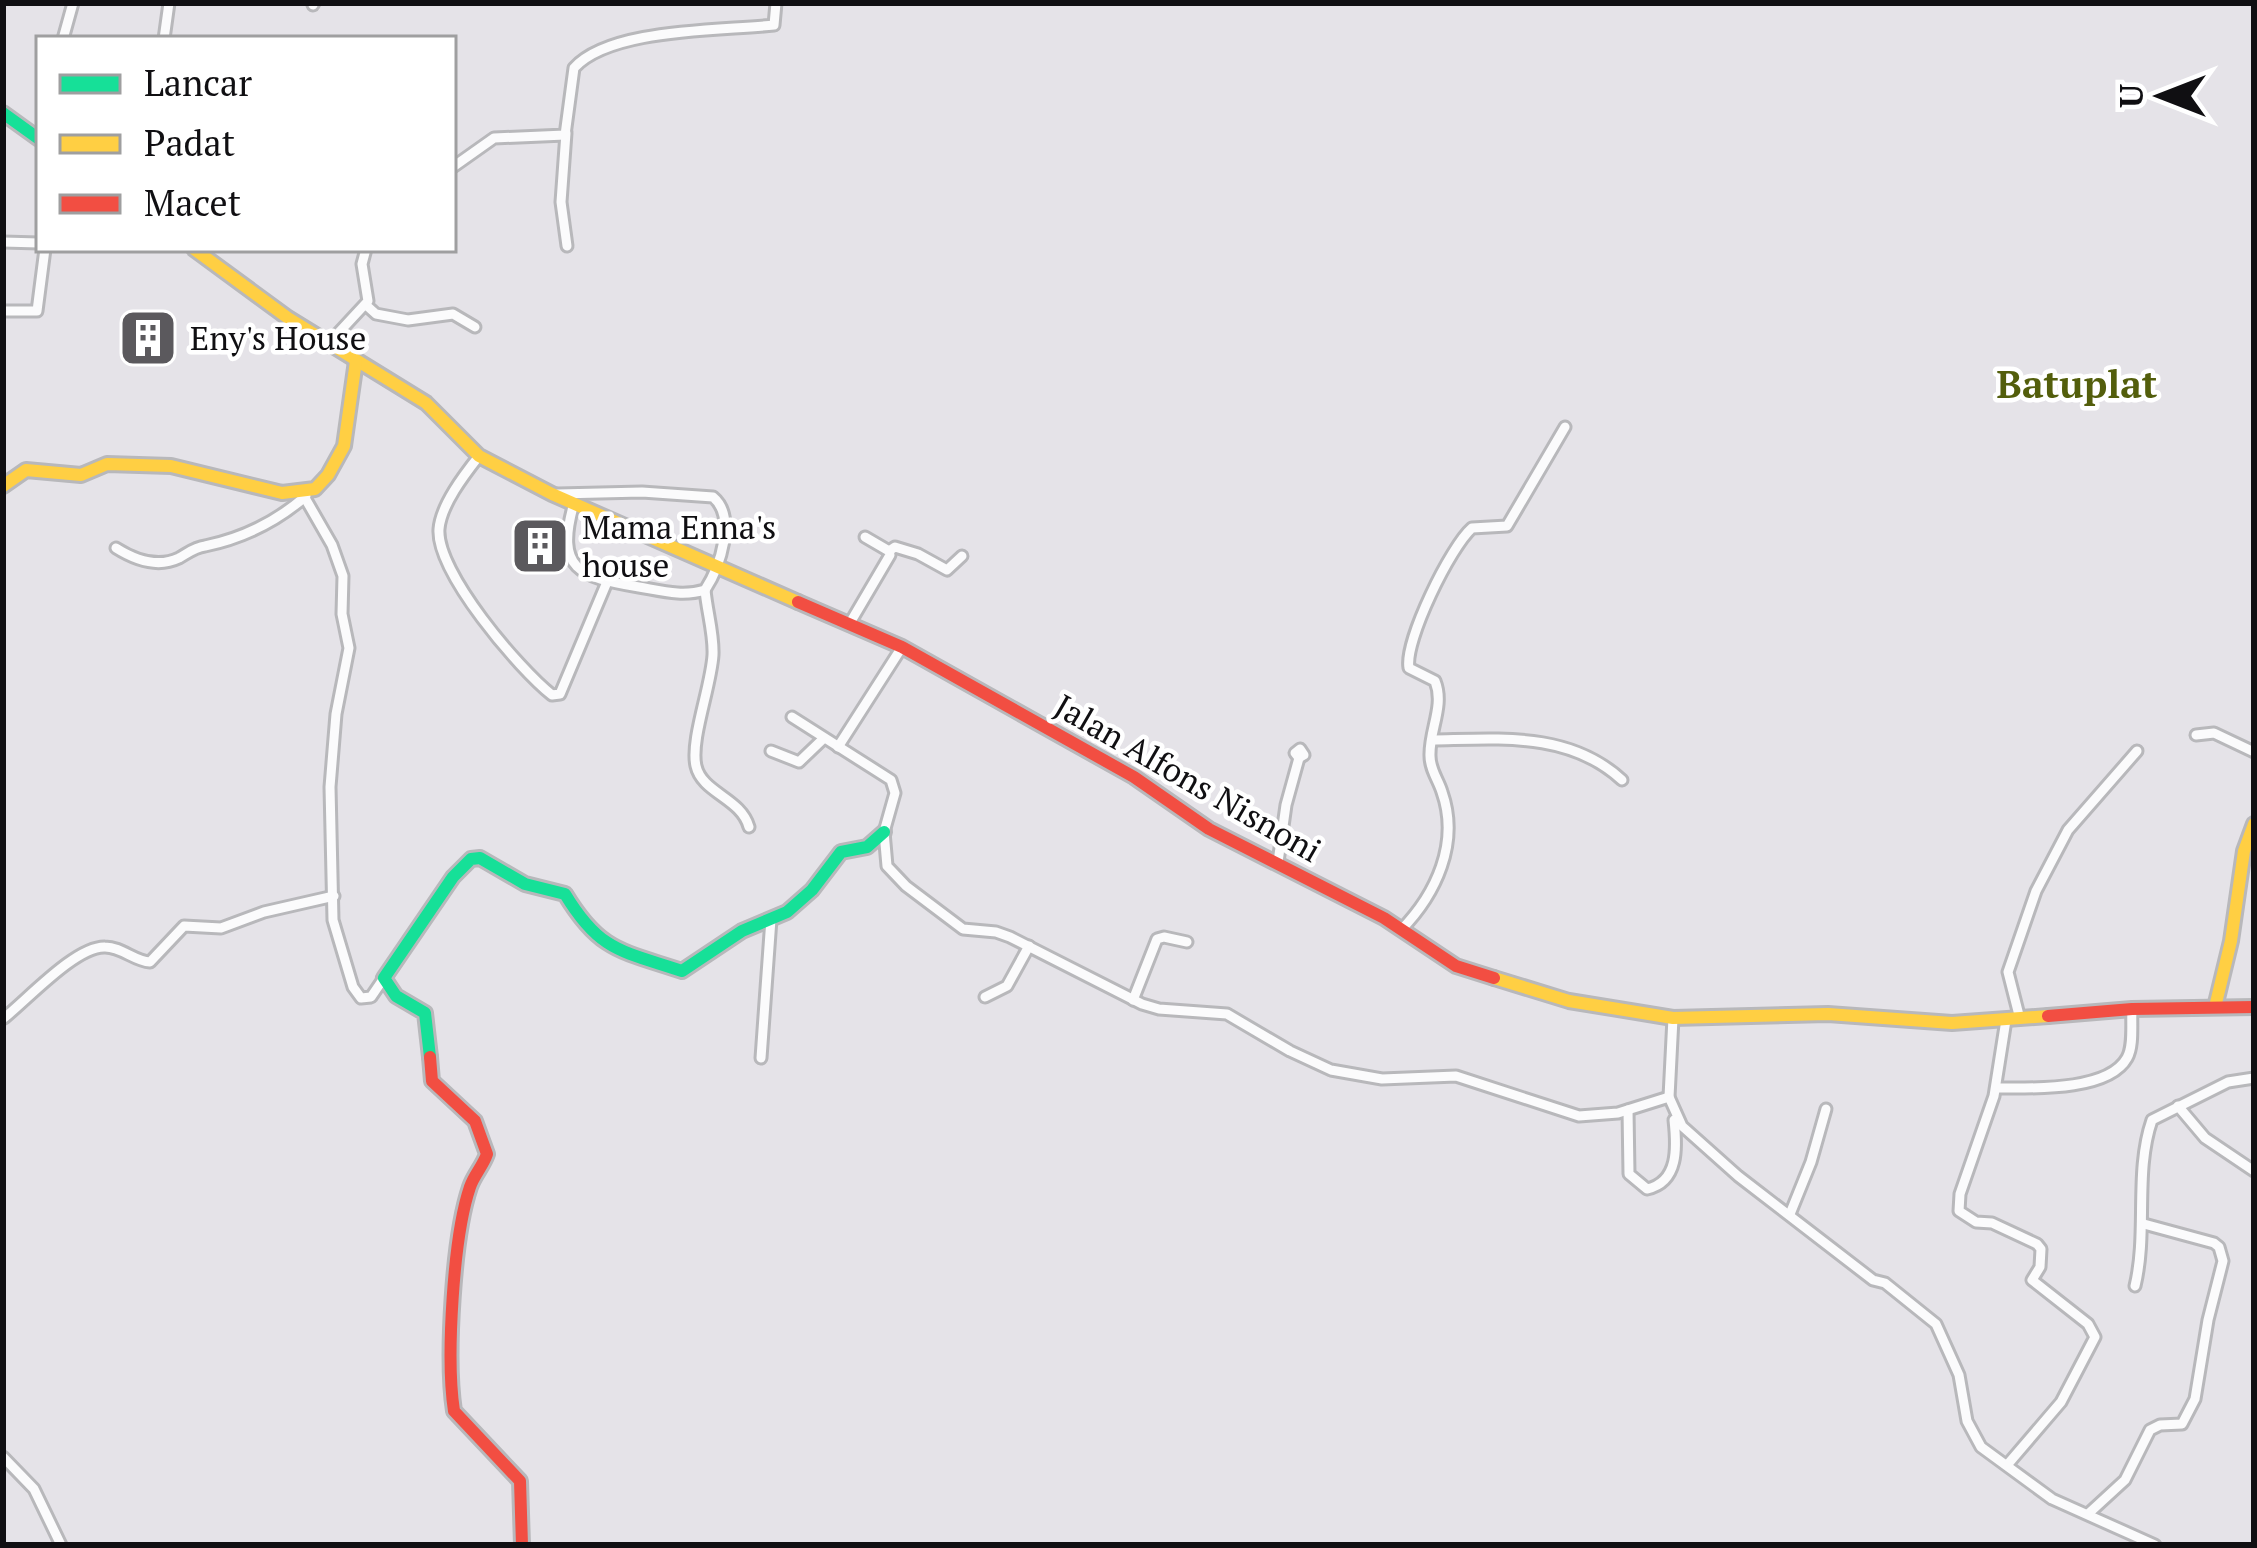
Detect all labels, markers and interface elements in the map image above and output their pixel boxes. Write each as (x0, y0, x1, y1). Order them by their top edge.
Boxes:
legend (36, 36, 456, 252)
north arrow (2101, 36, 2221, 156)
text: Lancar (144, 59, 252, 106)
text: U (2109, 84, 2152, 108)
text: Padat (144, 119, 235, 166)
text: Macet (144, 179, 241, 226)
building icon: Eny's House (117, 307, 179, 369)
place label: Eny's House (190, 316, 366, 359)
district label: Batuplat (1997, 357, 2158, 409)
place label: Mama Enna's house (582, 505, 776, 586)
building icon: Mama Enna's house (509, 515, 571, 577)
street label: Jalan Alfons Nisnoni (1047, 684, 1329, 871)

